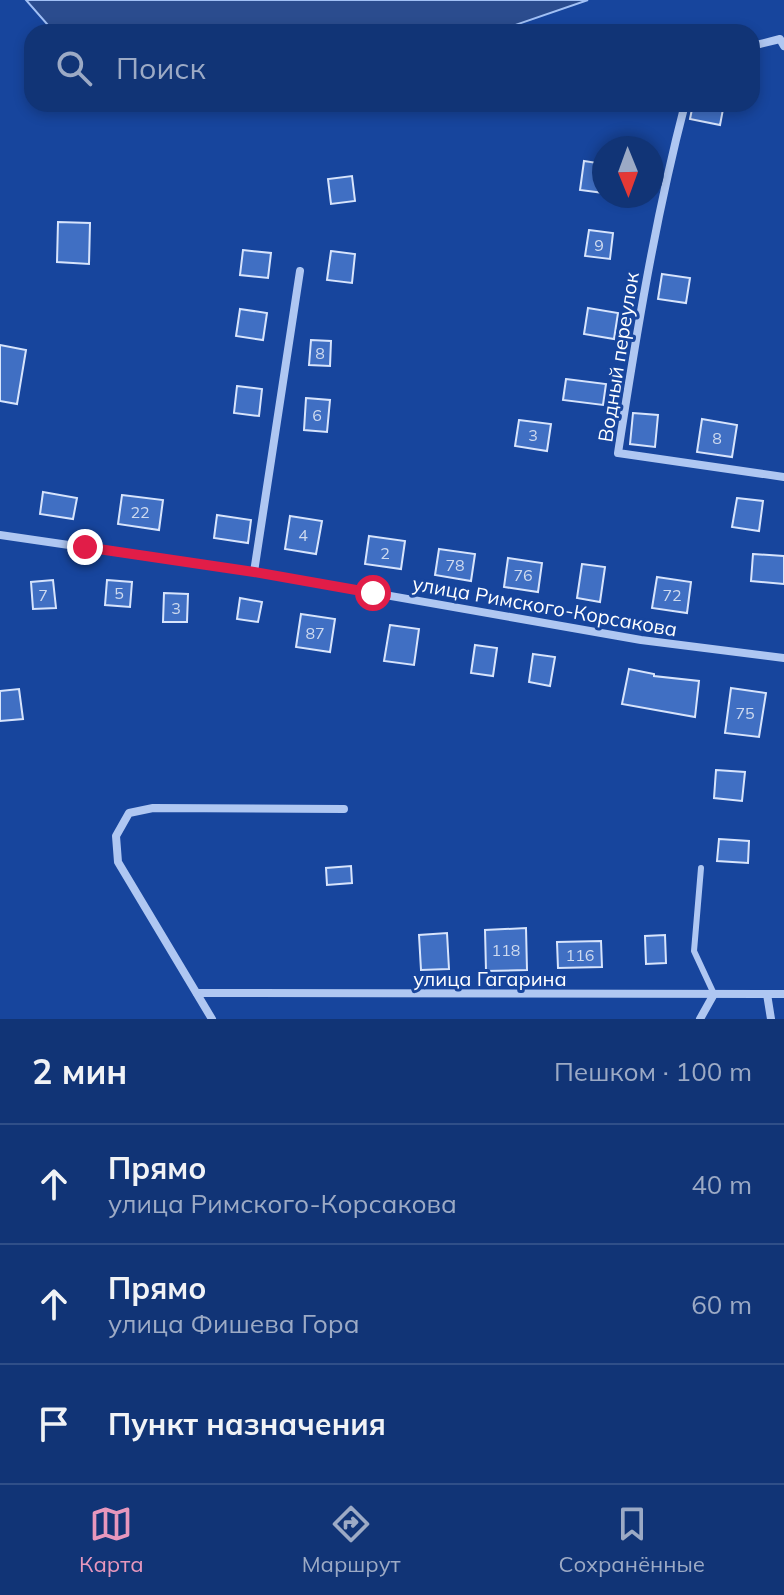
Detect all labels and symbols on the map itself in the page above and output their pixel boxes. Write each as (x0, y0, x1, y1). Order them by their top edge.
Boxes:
north arrow (592, 136, 664, 208)
house number: 9 (594, 235, 604, 255)
street label: Водный переулок (592, 270, 644, 444)
house number: 8 (315, 343, 325, 363)
house number: 6 (312, 405, 322, 425)
house number: 3 (528, 425, 538, 445)
house number: 8 (712, 428, 722, 448)
house number: 22 (130, 502, 150, 522)
house number: 4 (298, 525, 308, 545)
route end (67, 529, 103, 565)
house number: 2 (380, 543, 390, 563)
house number: 78 (445, 555, 465, 575)
house number: 76 (513, 565, 533, 585)
street label: улица Римского-Корсакова (411, 570, 679, 642)
route start (355, 575, 391, 611)
house number: 5 (114, 583, 124, 603)
house number: 7 (38, 585, 48, 605)
house number: 72 (662, 585, 682, 605)
house number: 3 (171, 598, 181, 618)
house number: 87 (305, 623, 325, 643)
house number: 75 (735, 703, 755, 723)
house number: 118 (492, 940, 520, 960)
house number: 116 (566, 945, 594, 965)
street label: улица Гагарина (413, 966, 567, 991)

